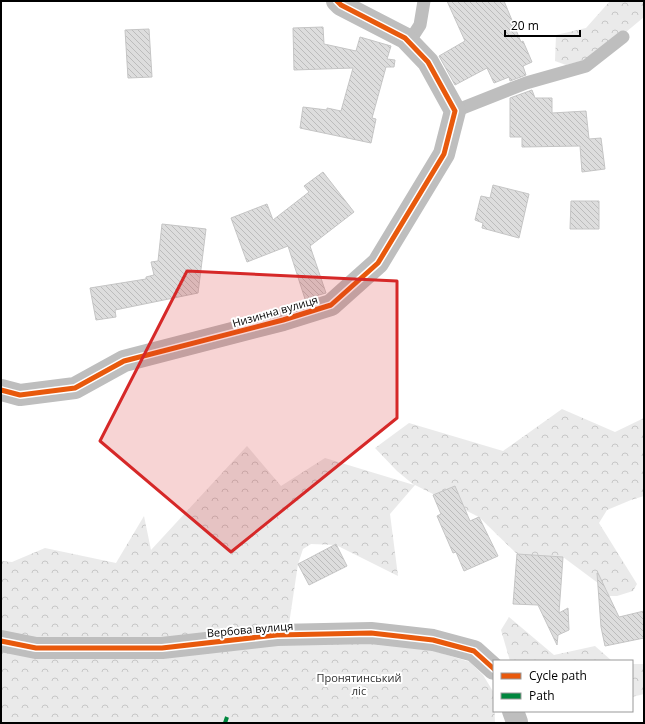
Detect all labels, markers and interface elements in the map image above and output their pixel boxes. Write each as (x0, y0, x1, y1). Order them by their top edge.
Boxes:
scale bar (505, 12, 580, 38)
text: 20 m (511, 17, 539, 34)
street label: Низинна вулиця (230, 292, 320, 330)
street label: Вербова вулиця (206, 618, 294, 640)
legend (493, 660, 633, 712)
text: Cycle path (529, 667, 587, 684)
park label: Пронятинський ліс (317, 670, 401, 698)
text: Path (529, 687, 555, 704)

